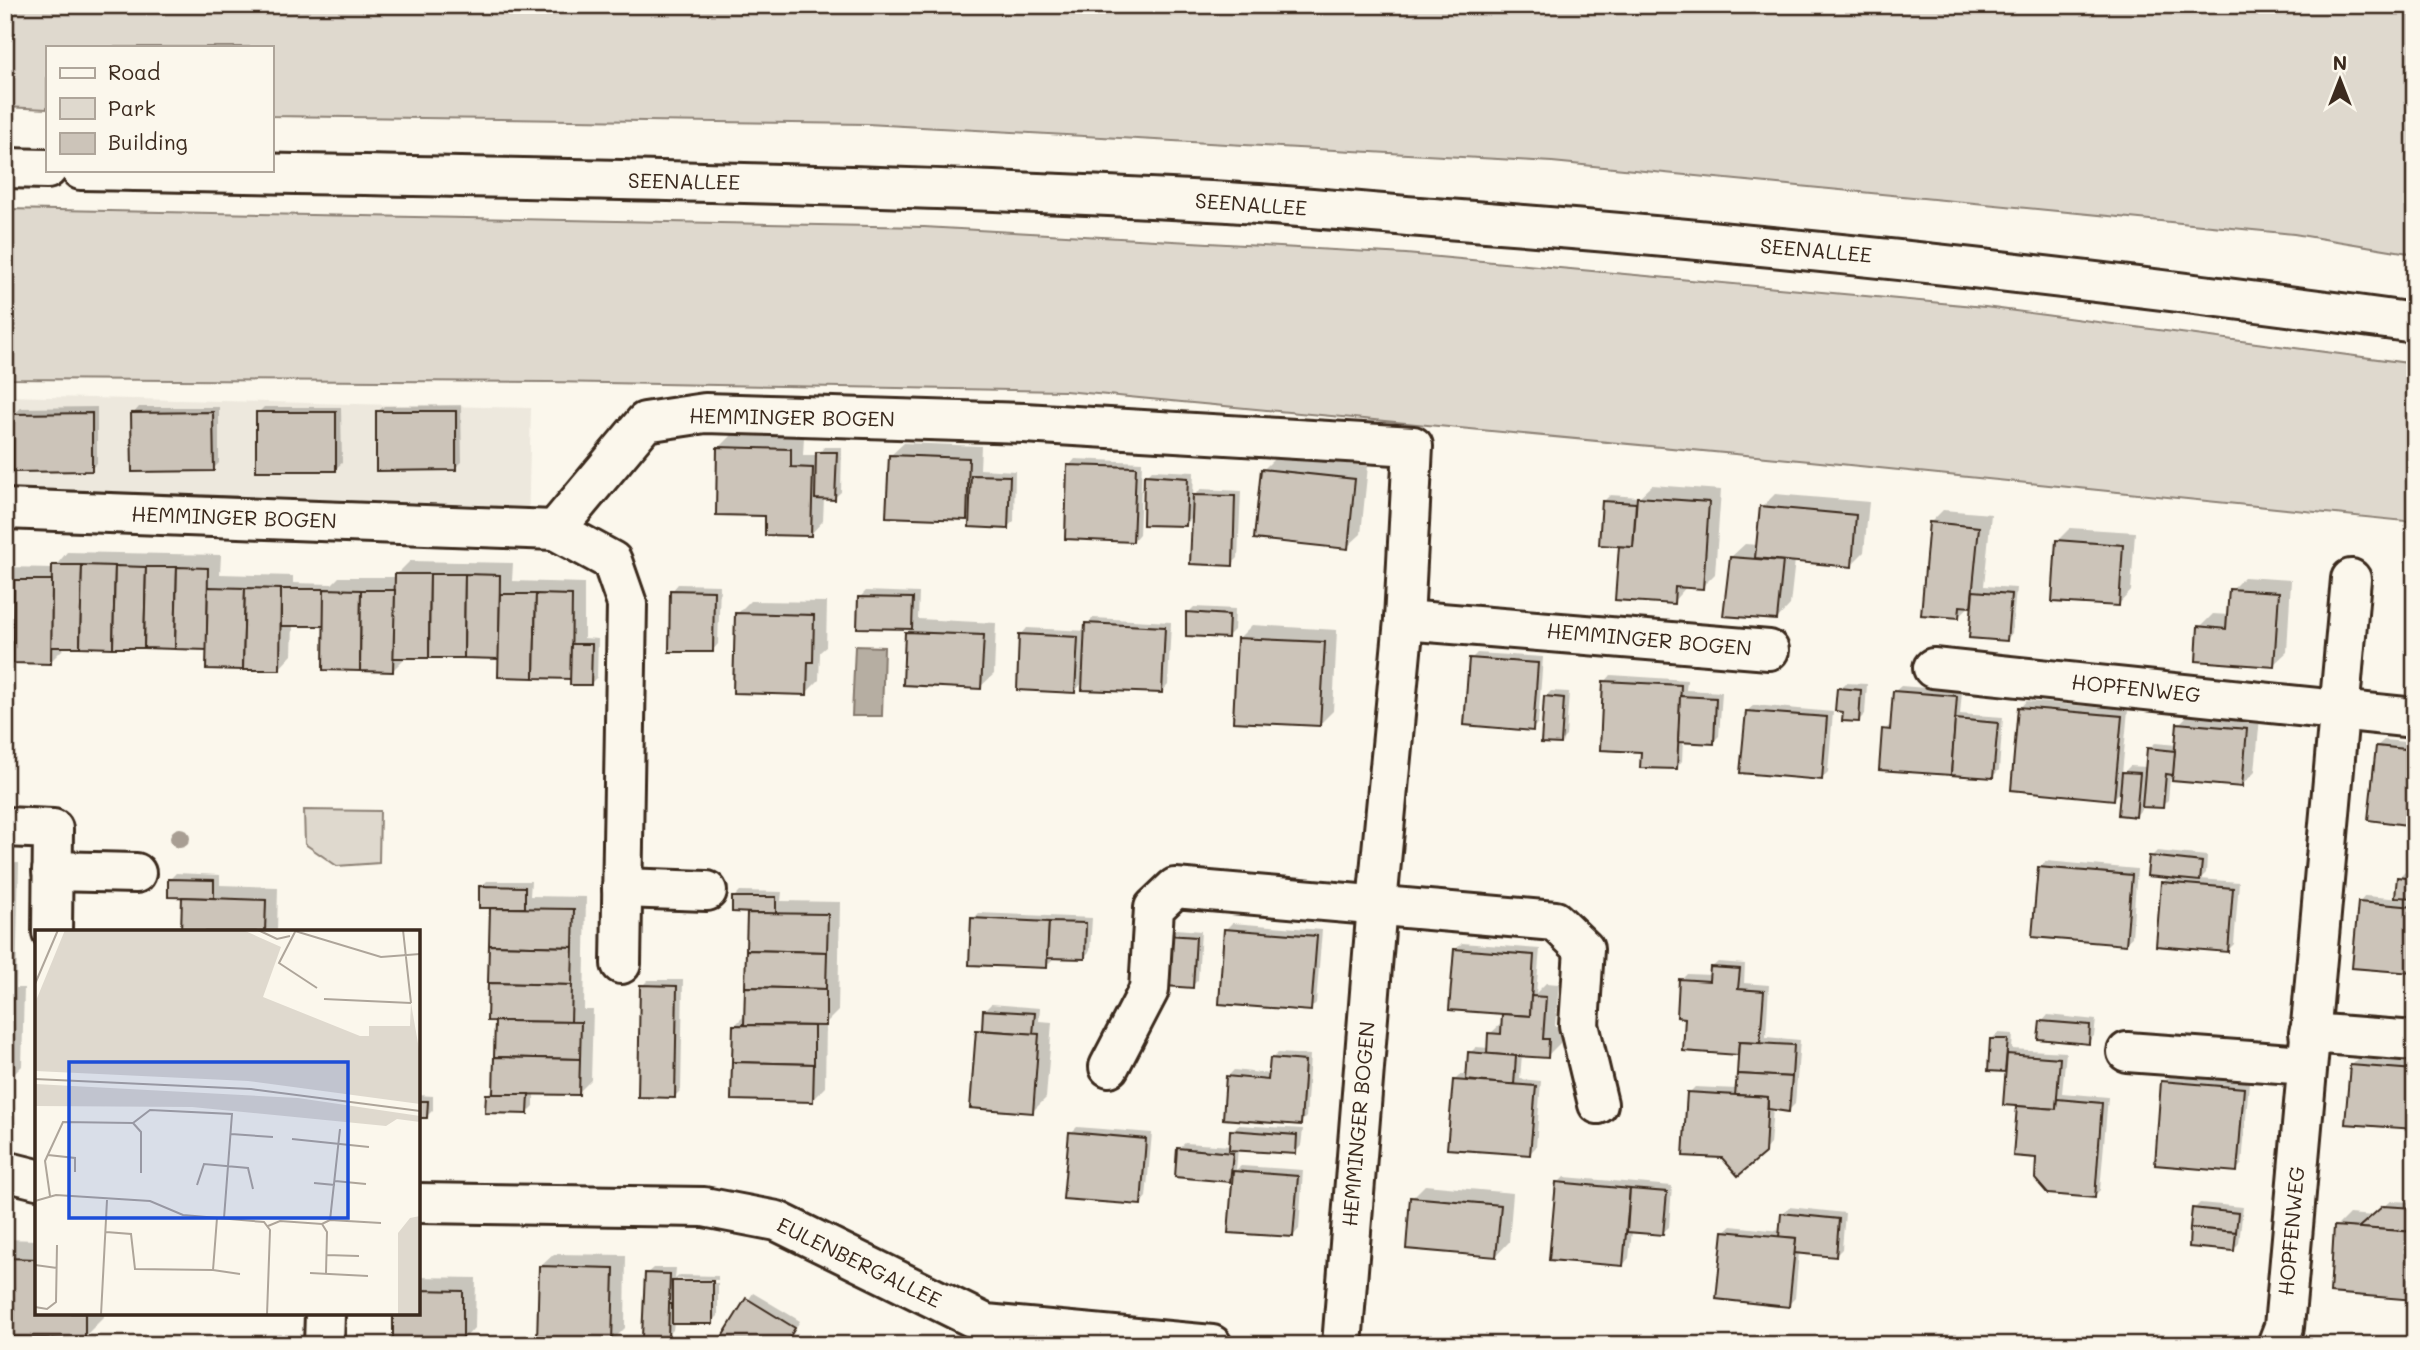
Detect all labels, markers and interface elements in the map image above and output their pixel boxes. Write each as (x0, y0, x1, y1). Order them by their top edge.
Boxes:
legend (46, 46, 273, 172)
north arrow (2304, 46, 2374, 116)
text: N (2333, 50, 2347, 75)
text: Road (108, 58, 160, 85)
text: Park (108, 94, 156, 121)
text: Building (108, 128, 188, 155)
street label: SEENALLEE (628, 166, 740, 195)
street label: SEENALLEE (1194, 186, 1308, 221)
street label: SEENALLEE (1759, 231, 1873, 268)
street label: HEMMINGER BOGEN (689, 401, 895, 432)
street label: HEMMINGER BOGEN (131, 499, 337, 534)
street label: HEMMINGER BOGEN (1545, 616, 1753, 661)
street label: HOPFENWEG (2070, 667, 2202, 708)
inset map (35, 930, 420, 1315)
street label: HEMMINGER BOGEN (1335, 1020, 1380, 1228)
street label: HOPFENWEG (2271, 1165, 2310, 1297)
street label: EULENBERGALLEE (773, 1210, 946, 1313)

